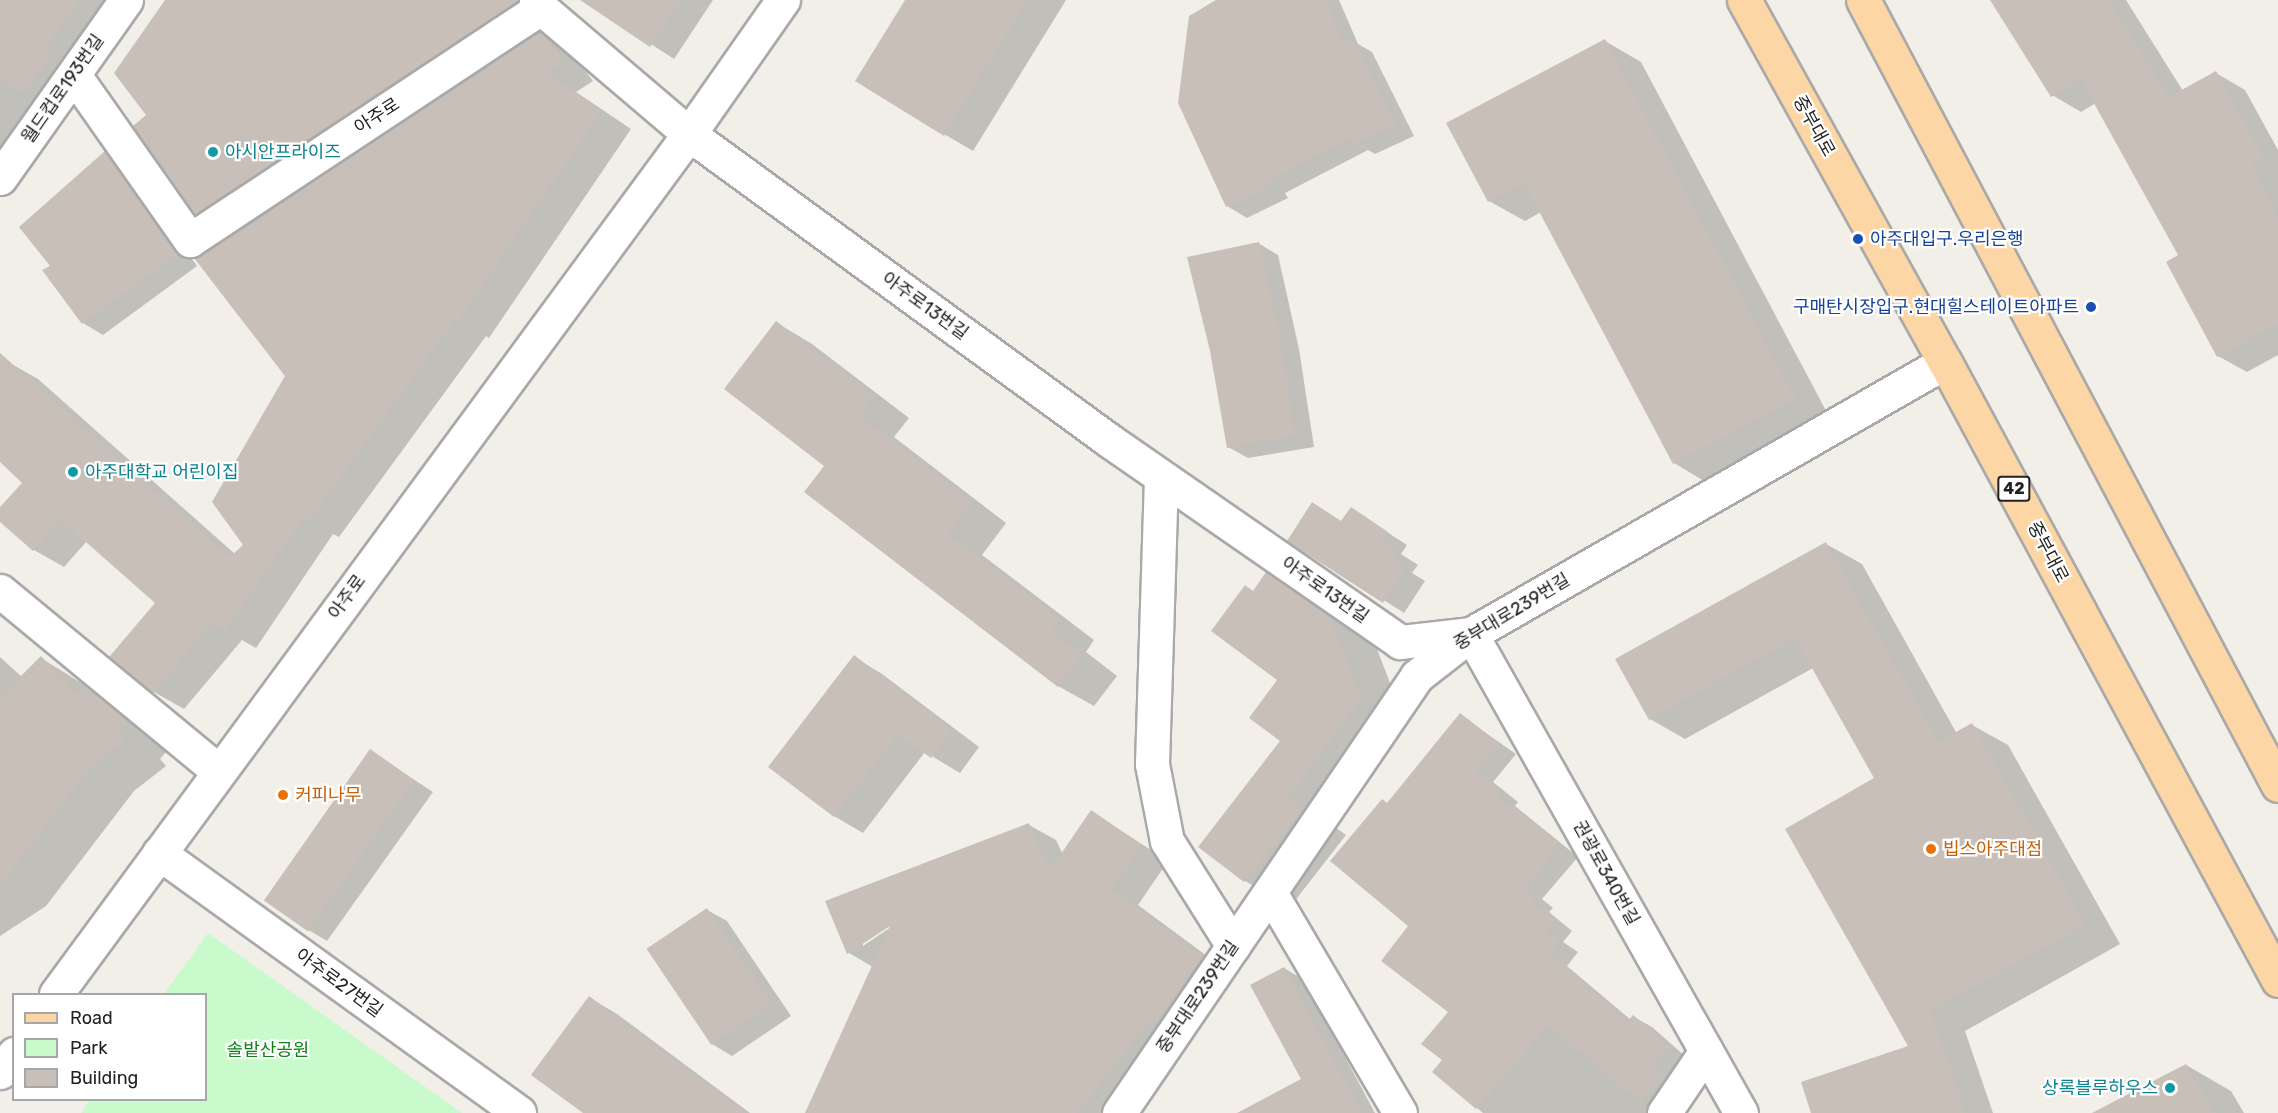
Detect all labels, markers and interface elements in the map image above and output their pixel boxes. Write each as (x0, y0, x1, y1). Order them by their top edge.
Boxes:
street label: 월드컵로193번길 (17, 30, 109, 148)
street label: 중부대로 (1788, 92, 1840, 160)
street label: 아주로 (350, 93, 404, 139)
place label: 아시안프라이즈 (225, 141, 341, 163)
marker: 아시안프라이즈 (206, 145, 220, 159)
place label: 아주대입구.우리은행 (1870, 228, 2024, 250)
marker: 아주대입구.우리은행 (1851, 232, 1865, 246)
street label: 아주로13번길 (878, 267, 972, 345)
place label: 구매탄시장입구.현대힐스테이트아파트 (1793, 296, 2079, 318)
marker: 구매탄시장입구.현대힐스테이트아파트 (2084, 300, 2098, 314)
place label: 아주대학교 어린이집 (85, 461, 238, 483)
marker: 아주대학교 어린이집 (66, 465, 80, 479)
road number: 42 (1996, 476, 2032, 502)
street label: 중부대로 (2023, 518, 2073, 586)
street label: 아주로13번길 (1277, 552, 1373, 628)
street label: 중부대로239번길 (1450, 569, 1574, 655)
street label: 아주로 (324, 571, 370, 623)
place label: 커피나무 (295, 784, 361, 806)
marker: 커피나무 (276, 788, 290, 802)
street label: 권광로340번길 (1568, 817, 1644, 929)
place label: 빕스아주대점 (1943, 838, 2042, 860)
marker: 빕스아주대점 (1924, 842, 1938, 856)
street label: 중부대로239번길 (1152, 936, 1244, 1058)
street label: 아주로27번길 (291, 944, 387, 1022)
legend (12, 993, 207, 1101)
text: Road (70, 1007, 113, 1029)
text: Park (70, 1037, 107, 1059)
park label: 솔밭산공원 (227, 1039, 309, 1061)
text: Building (70, 1067, 138, 1089)
place label: 상록블루하우스 (2042, 1077, 2158, 1099)
marker: 상록블루하우스 (2163, 1081, 2177, 1095)

